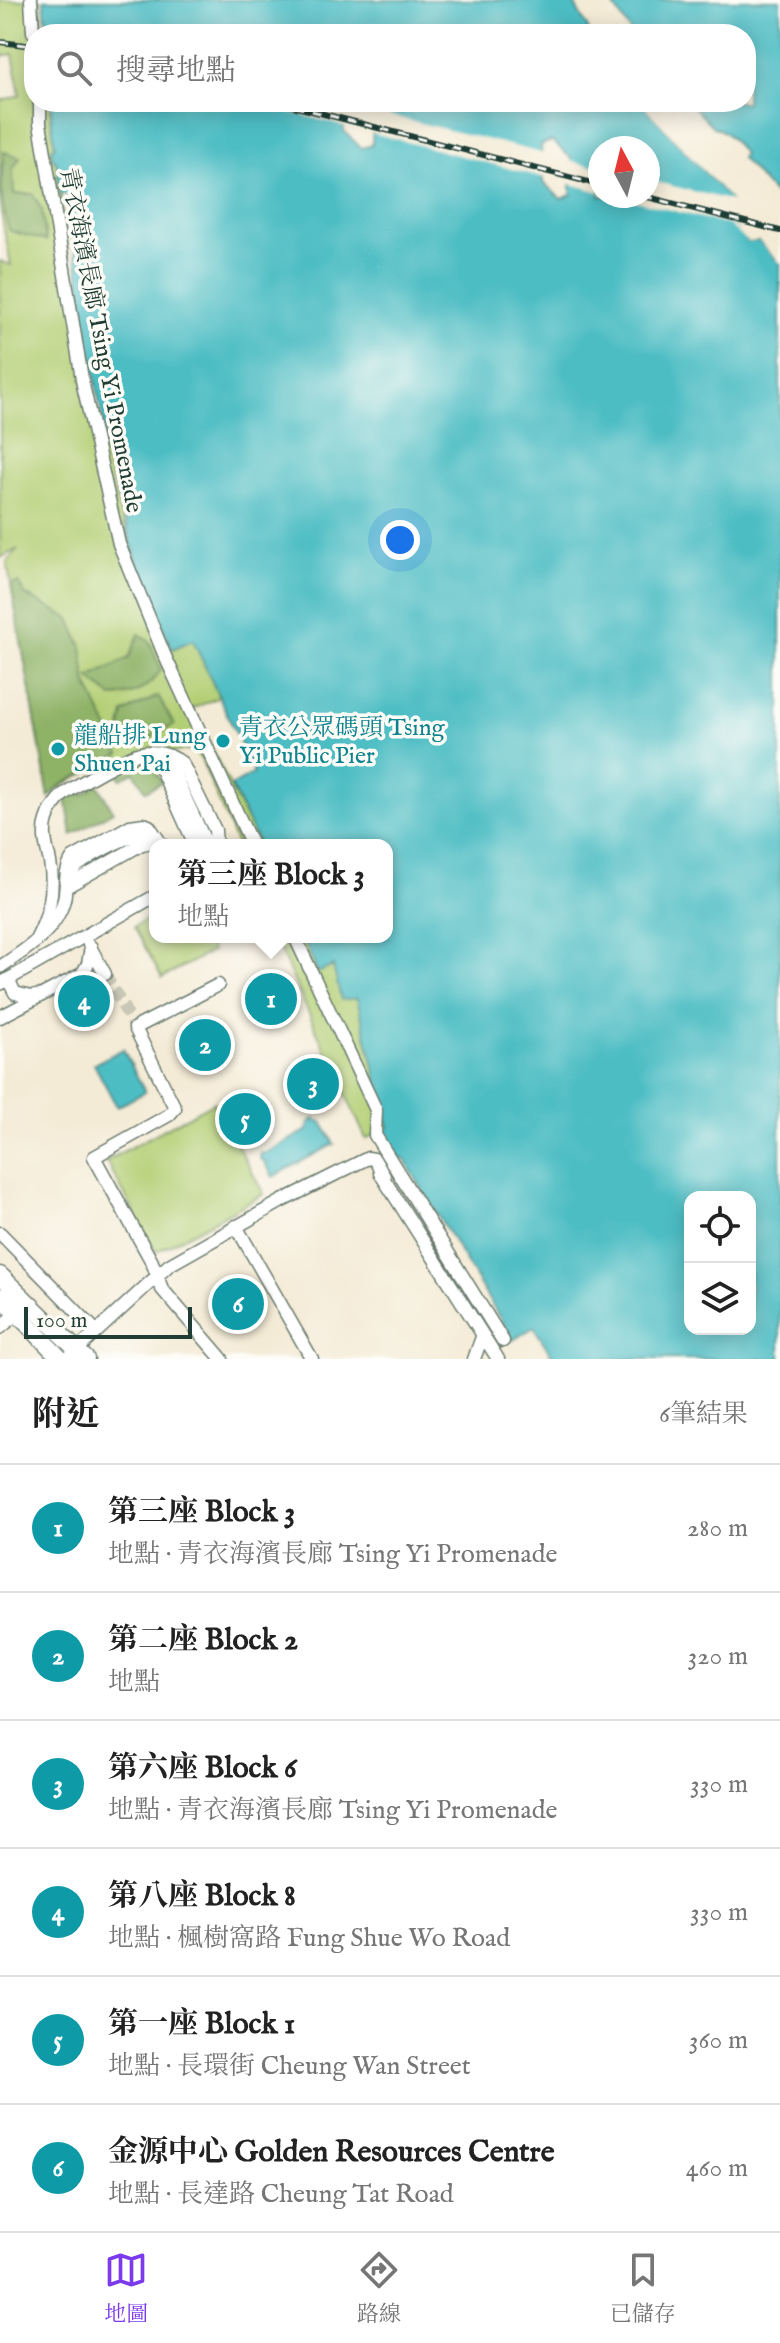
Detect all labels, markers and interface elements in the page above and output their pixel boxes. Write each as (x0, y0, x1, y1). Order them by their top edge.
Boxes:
search box (24, 24, 756, 112)
icon: search (52, 46, 96, 90)
text: 搜尋地點 (116, 53, 236, 91)
north arrow (588, 136, 660, 208)
street label: 青衣海濱長廊 Tsing Yi Promenade (52, 165, 149, 516)
your location (380, 520, 420, 560)
place label: 青衣公眾碼頭 Tsing Yi Public Pier (239, 713, 446, 772)
place label: 龍船排 Lung Shuen Pai (74, 721, 208, 780)
marker: 青衣公眾碼頭 Tsing Yi Public Pier (214, 732, 232, 750)
marker: 龍船排 Lung Shuen Pai (49, 740, 67, 758)
popup (149, 839, 393, 943)
text: 第三座 Block 3 (177, 857, 365, 895)
text: 地點 (177, 901, 229, 934)
pin: 1 (245, 969, 297, 1029)
pin: 4 (58, 971, 110, 1031)
pin: 2 (179, 1015, 231, 1075)
pin: 3 (287, 1054, 339, 1114)
pin: 5 (219, 1089, 271, 1149)
map controls (684, 1191, 756, 1335)
button: locate (684, 1191, 756, 1263)
button: layers (684, 1263, 756, 1335)
pin: 6 (212, 1274, 264, 1334)
scale bar (24, 1303, 192, 1339)
text: 100 m (36, 1307, 88, 1335)
text: 附近 (32, 1394, 100, 1437)
text: 6筆結果 (659, 1398, 748, 1431)
text: 第三座 Block 3 (108, 1494, 295, 1532)
text: 1 (53, 1512, 63, 1545)
text: 280 m (687, 1512, 748, 1545)
text: 地點 · 青衣海濱長廊 Tsing Yi Promenade (108, 1538, 557, 1571)
text: 第二座 Block 2 (108, 1622, 298, 1660)
text: 2 (52, 1640, 64, 1673)
text: 320 m (688, 1640, 748, 1673)
text: 地點 (108, 1666, 160, 1699)
text: 第六座 Block 6 (108, 1750, 297, 1788)
text: 3 (53, 1768, 63, 1801)
text: 330 m (690, 1768, 748, 1801)
text: 地點 · 青衣海濱長廊 Tsing Yi Promenade (108, 1794, 557, 1827)
text: 第八座 Block 8 (108, 1878, 296, 1916)
text: 4 (52, 1896, 64, 1929)
text: 330 m (690, 1896, 748, 1929)
text: 地點 · 楓樹窩路 Fung Shue Wo Road (108, 1922, 510, 1955)
text: 第一座 Block 1 (108, 2006, 295, 2044)
text: 5 (53, 2024, 63, 2057)
text: 360 m (689, 2024, 748, 2057)
text: 地點 · 長環街 Cheung Wan Street (108, 2050, 471, 2083)
text: 金源中心 Golden Resources Centre (108, 2134, 554, 2172)
text: 6 (53, 2152, 63, 2185)
text: 460 m (686, 2152, 748, 2185)
text: 地點 · 長達路 Cheung Tat Road (108, 2178, 454, 2211)
tab: 地圖 (104, 2248, 148, 2329)
tab: 路線 (357, 2248, 401, 2329)
tab: 已儲存 (610, 2248, 676, 2329)

